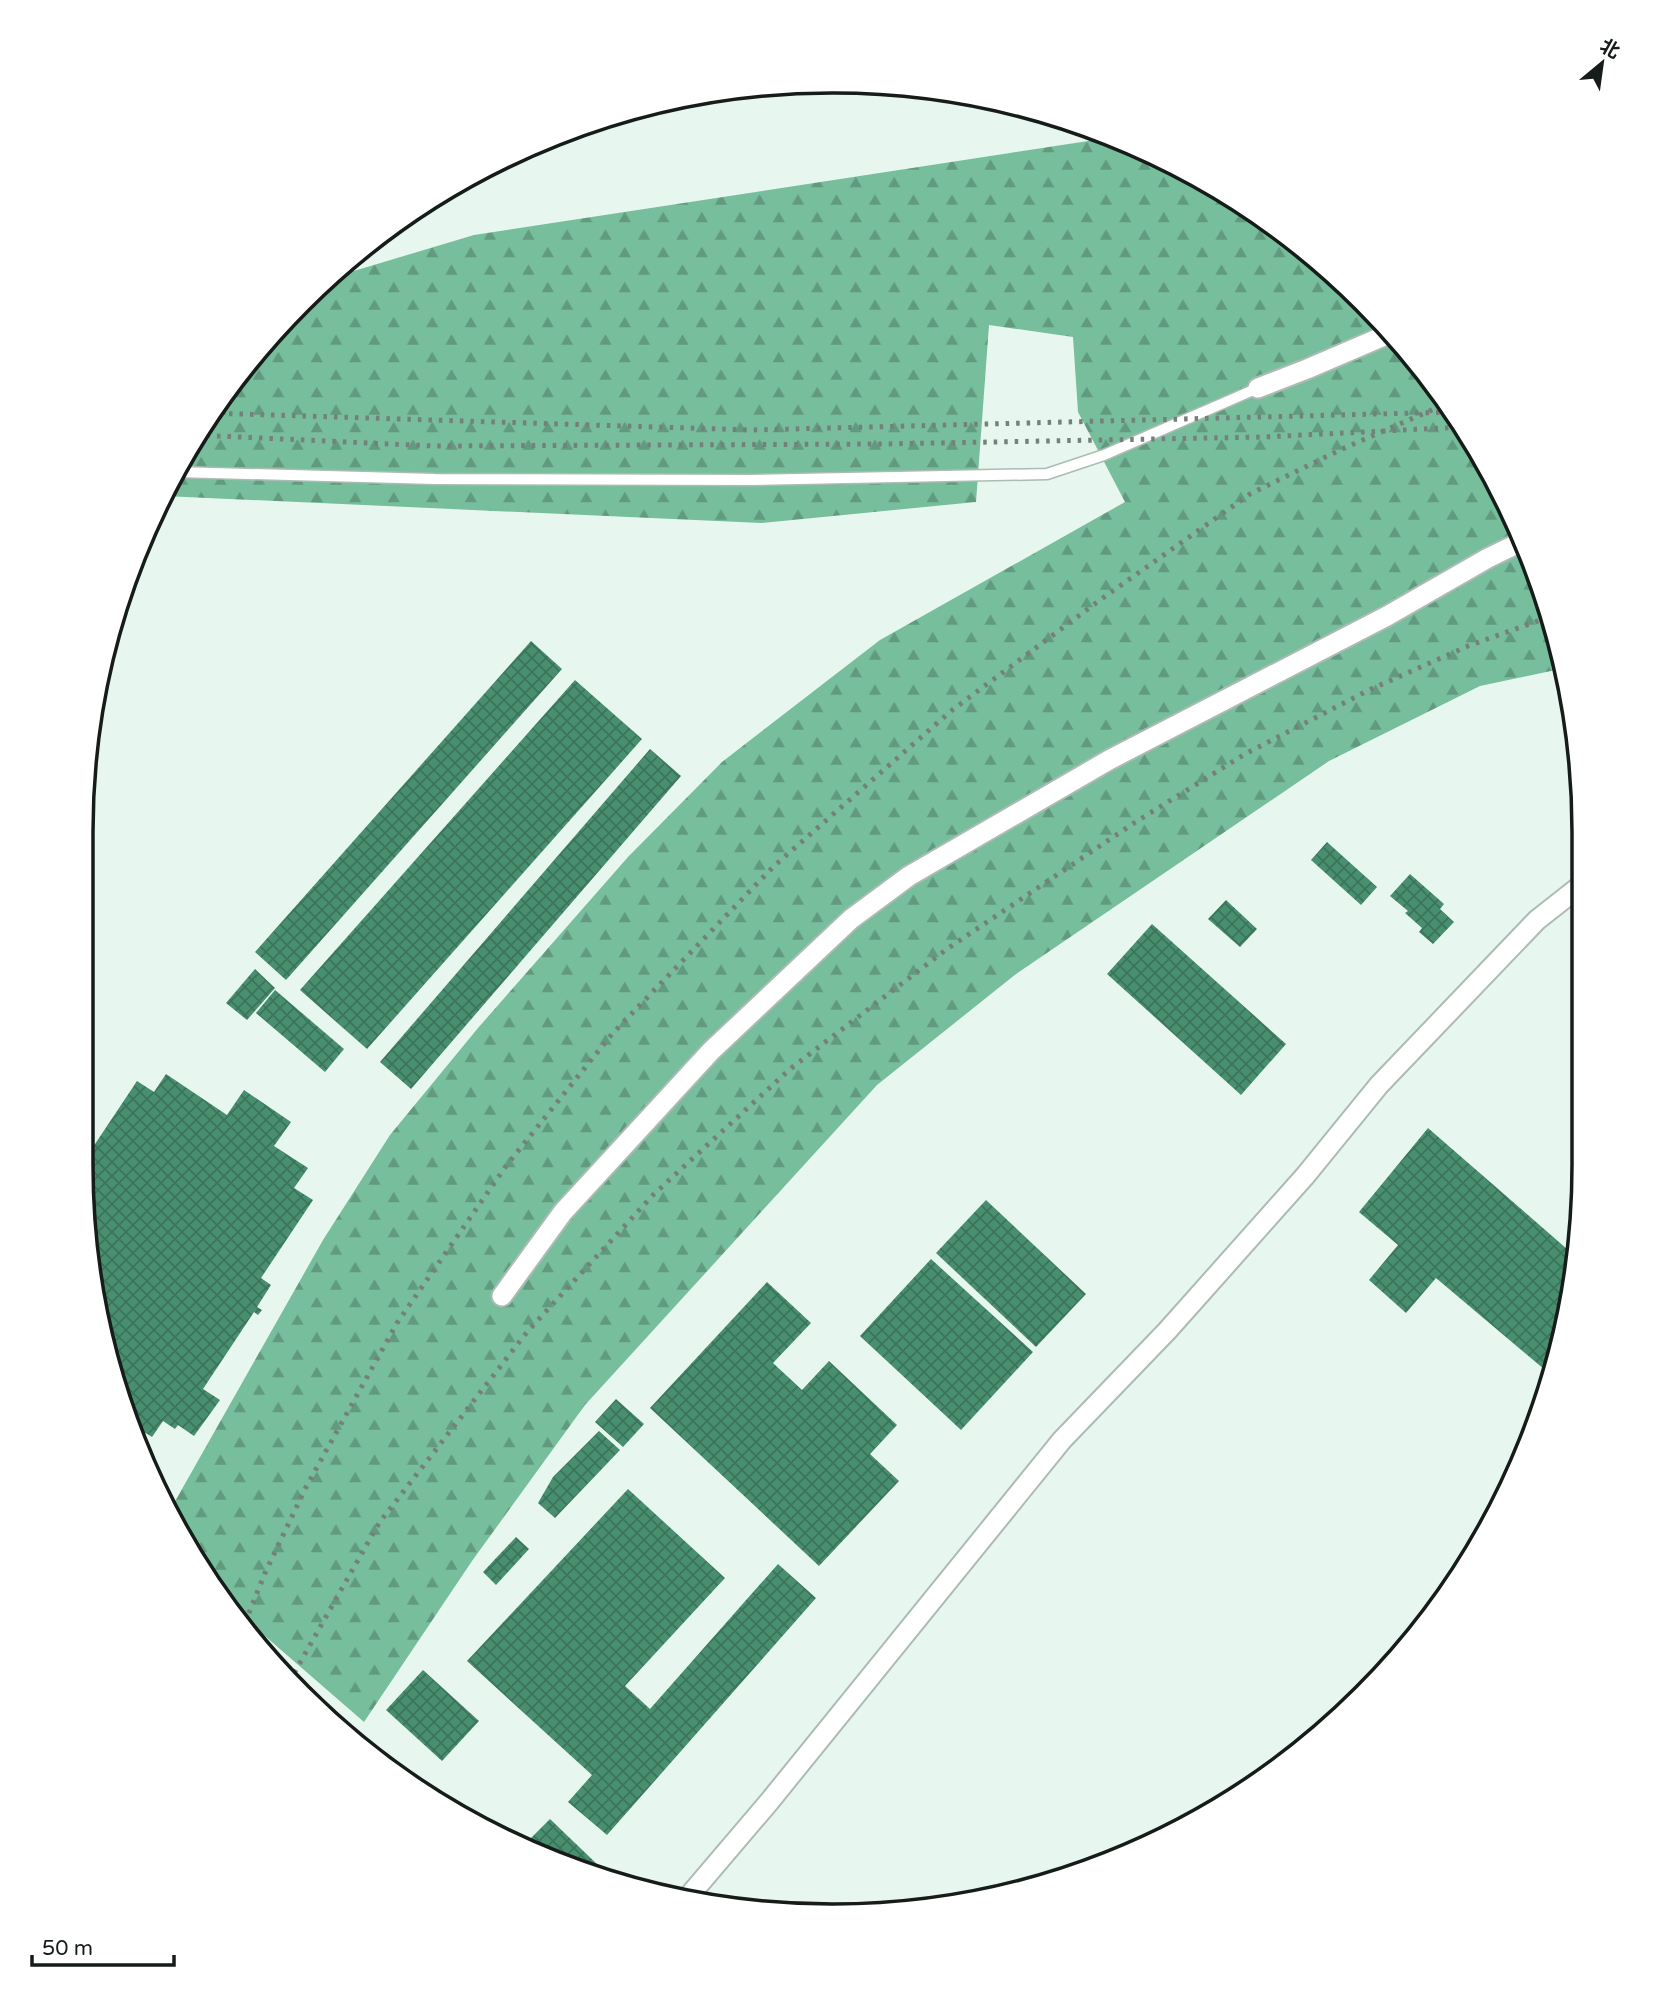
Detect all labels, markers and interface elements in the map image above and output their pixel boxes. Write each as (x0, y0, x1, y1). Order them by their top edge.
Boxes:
north arrow (1567, 28, 1637, 98)
text: 北 (1596, 35, 1623, 63)
scale bar (32, 1924, 173, 1968)
text: 50 m (42, 1936, 93, 1961)

